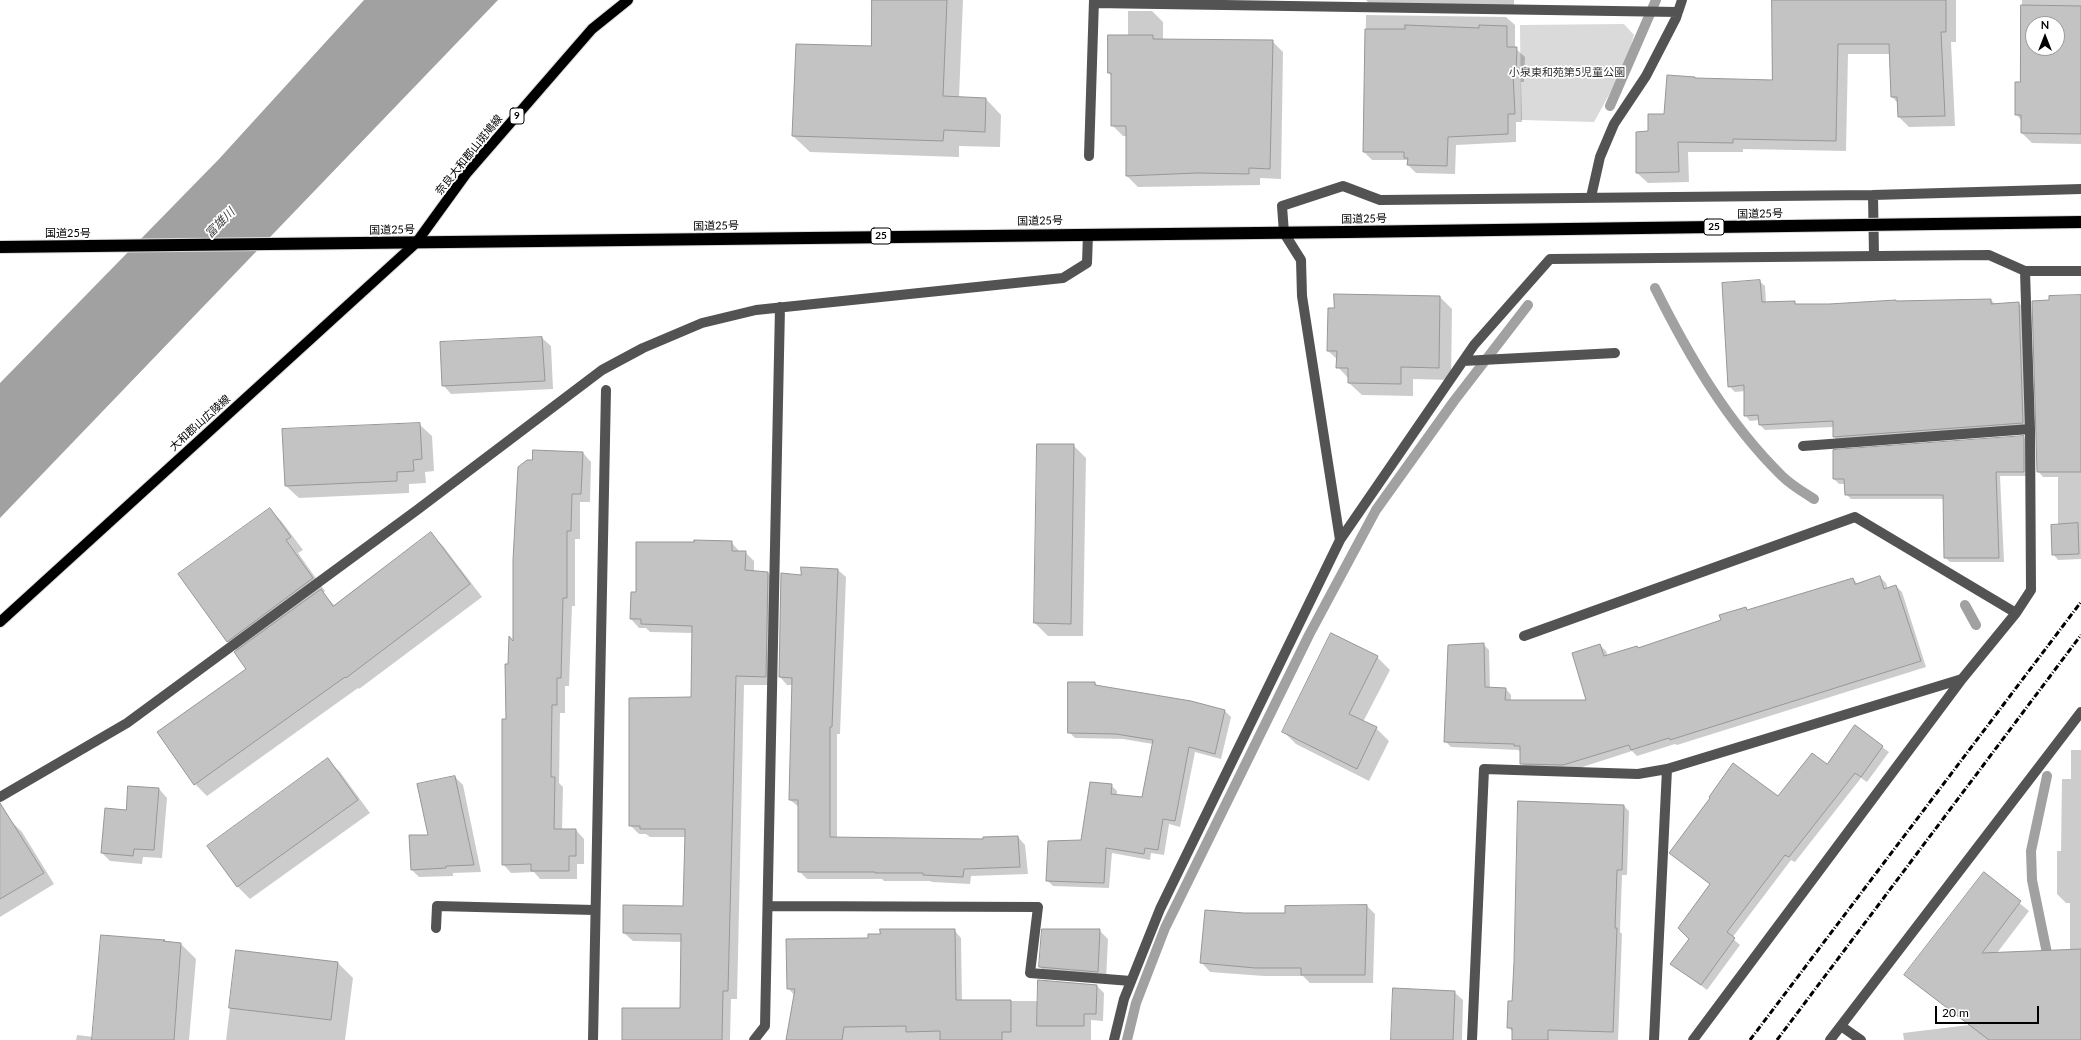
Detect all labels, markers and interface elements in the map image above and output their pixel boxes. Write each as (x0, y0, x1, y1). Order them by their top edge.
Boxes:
north arrow (2025, 16, 2065, 56)
text: N (2041, 18, 2049, 31)
park label: 小泉東和苑第5児童公園 (1509, 65, 1625, 79)
road number: 9 (510, 108, 524, 124)
street label: 奈良大和郡山斑鳩線 (433, 112, 505, 198)
water label: 富雄川 (202, 205, 238, 241)
street label: 国道25号 (1737, 207, 1783, 221)
street label: 国道25号 (1341, 212, 1387, 226)
street label: 国道25号 (1017, 214, 1063, 228)
street label: 国道25号 (693, 219, 739, 233)
road number: 25 (1704, 219, 1724, 235)
street label: 国道25号 (369, 223, 415, 237)
street label: 国道25号 (45, 226, 91, 240)
road number: 25 (871, 228, 891, 244)
street label: 大和郡山広陵線 (167, 392, 233, 454)
scale bar (1937, 998, 2041, 1024)
text: 20 m (1942, 1005, 1969, 1020)

